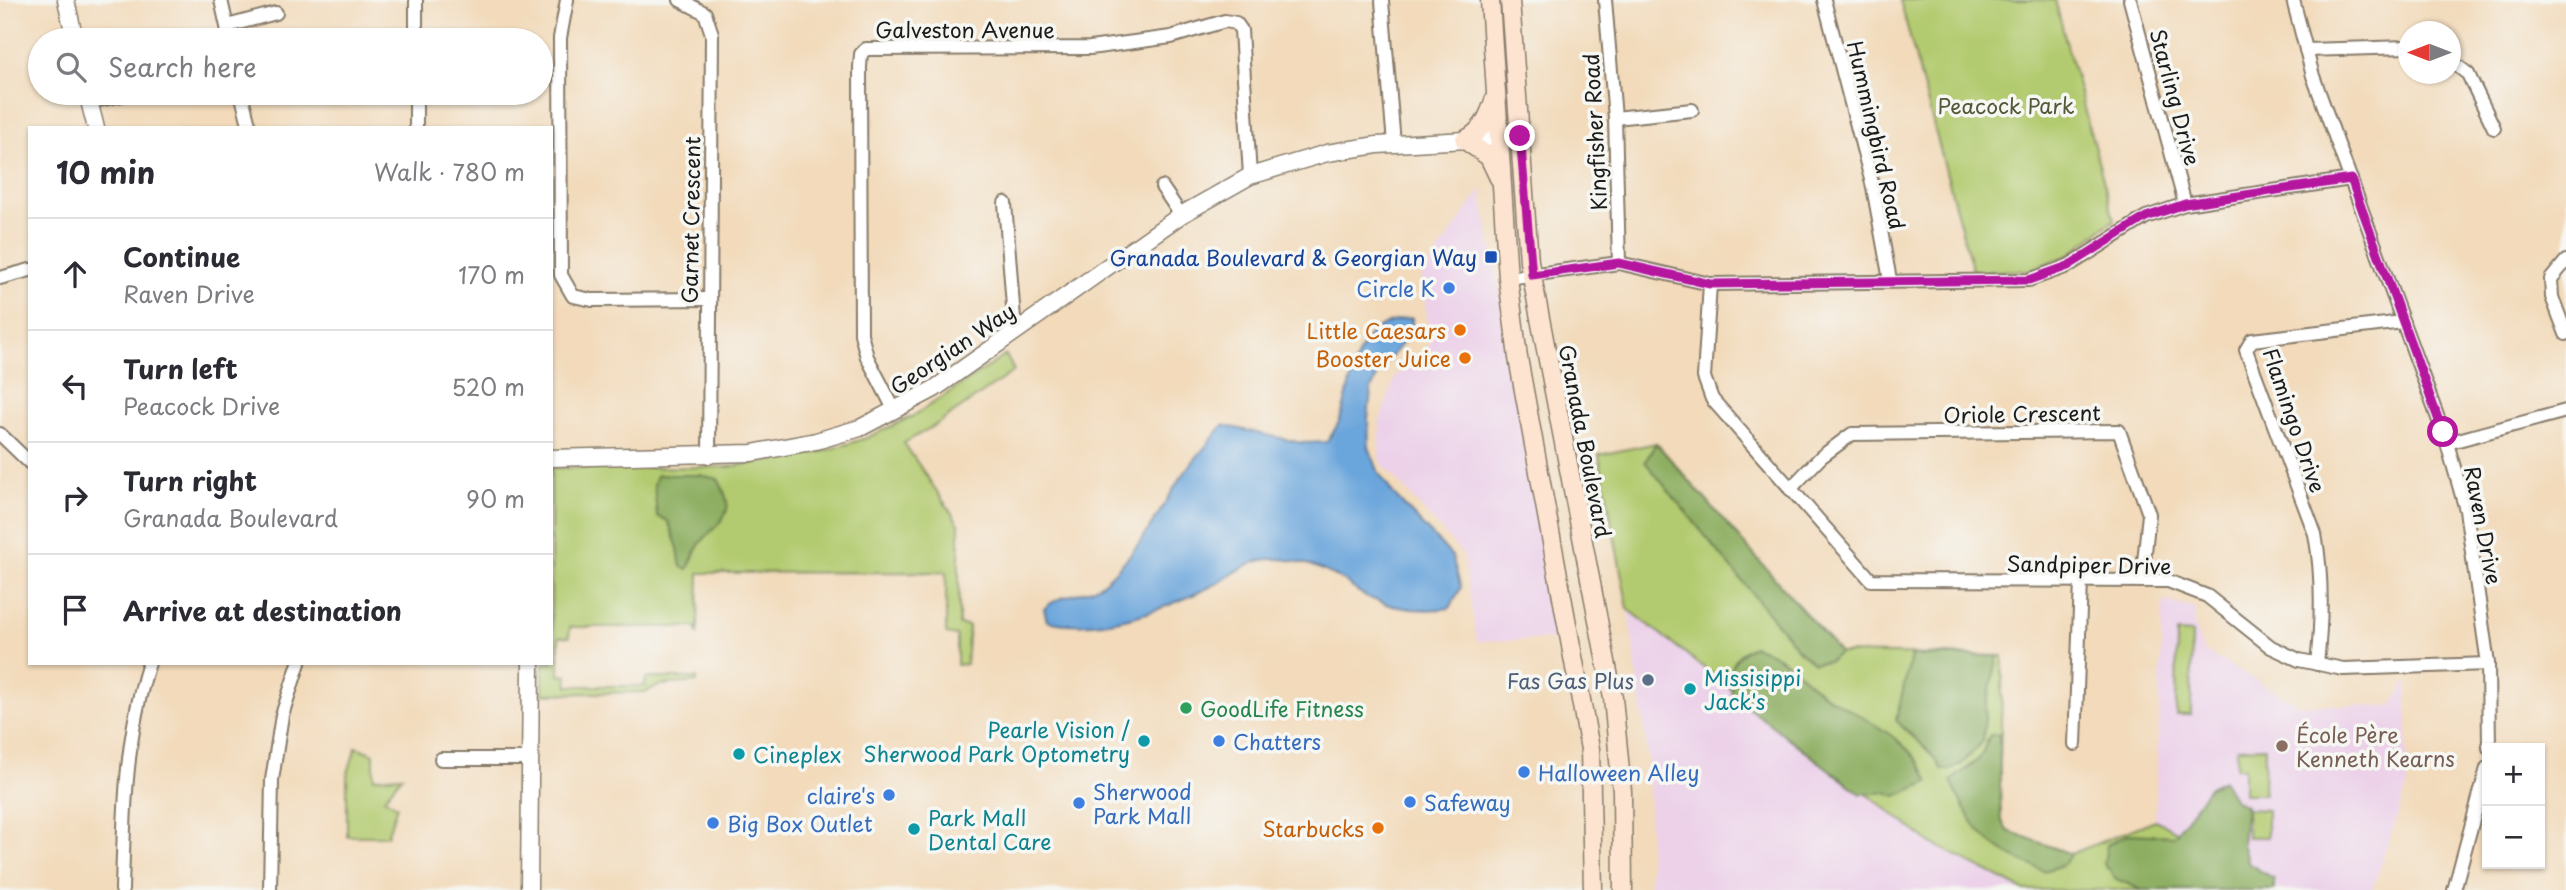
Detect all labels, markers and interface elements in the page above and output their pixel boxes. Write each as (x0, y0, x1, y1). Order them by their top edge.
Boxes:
street label: Galveston Avenue (875, 13, 1055, 45)
north arrow (2398, 21, 2461, 84)
street label: Starling Drive (2142, 25, 2210, 169)
search box (28, 28, 553, 105)
street label: Hummingbird Road (1840, 37, 1914, 233)
text: Search here (108, 47, 257, 86)
icon: search (52, 48, 90, 86)
street label: Kingfisher Road (1574, 53, 1614, 211)
park label: Peacock Park (1938, 89, 2075, 121)
route end (1504, 120, 1535, 151)
street label: Garnet Crescent (673, 136, 707, 304)
text: 10 min (56, 149, 155, 194)
text: Walk · 780 m (374, 154, 525, 189)
text: Continue (123, 237, 240, 276)
place label: Granada Boulevard & Georgian Way (1110, 241, 1477, 273)
marker: Granada Boulevard & Georgian Way (1483, 249, 1499, 265)
icon: ahead (56, 255, 94, 293)
text: 170 m (458, 257, 525, 292)
place label: Circle K (1356, 272, 1435, 304)
text: Raven Drive (123, 276, 255, 311)
marker: Circle K (1441, 280, 1457, 296)
street label: Georgian Way (883, 294, 1021, 402)
place label: Little Caesars (1307, 314, 1446, 346)
marker: Little Caesars (1452, 322, 1468, 338)
place label: Booster Juice (1316, 342, 1451, 374)
street label: Granada Boulevard (1552, 342, 1620, 541)
street label: Flamingo Drive (2255, 343, 2335, 497)
text: Turn left (123, 349, 238, 388)
marker: Booster Juice (1457, 350, 1473, 366)
icon: left (56, 367, 94, 405)
text: 520 m (452, 369, 525, 404)
text: Peacock Drive (123, 388, 280, 423)
street label: Oriole Crescent (1943, 396, 2101, 430)
route start (2427, 416, 2458, 447)
text: Turn right (123, 461, 257, 500)
street label: Raven Drive (2457, 463, 2511, 587)
icon: right (56, 479, 94, 517)
text: 90 m (466, 481, 525, 516)
text: Granada Boulevard (123, 500, 338, 535)
street label: Sandpiper Drive (2006, 547, 2172, 581)
icon: arrive (56, 591, 94, 629)
text: Arrive at destination (123, 591, 402, 630)
place label: Missisippi Jack's (1704, 661, 1801, 717)
place label: Fas Gas Plus (1507, 664, 1634, 696)
marker: Fas Gas Plus (1640, 672, 1656, 688)
marker: Missisippi Jack's (1682, 681, 1698, 697)
place label: GoodLife Fitness (1200, 692, 1364, 724)
marker: GoodLife Fitness (1178, 700, 1194, 716)
place label: Pearle Vision / Sherwood Park Optometry (863, 713, 1130, 769)
place label: École Père Kenneth Kearns (2296, 718, 2455, 774)
place label: Chatters (1233, 725, 1321, 757)
marker: Pearle Vision / Sherwood Park Optometry (1136, 733, 1152, 749)
marker: Chatters (1211, 733, 1227, 749)
place label: Cineplex (753, 738, 841, 770)
marker: École Père Kenneth Kearns (2274, 738, 2290, 754)
map controls (2482, 743, 2545, 869)
button: + (2482, 743, 2545, 806)
marker: Cineplex (731, 746, 747, 762)
place label: Halloween Alley (1538, 756, 1700, 788)
marker: Halloween Alley (1516, 764, 1532, 780)
place label: Sherwood Park Mall (1093, 775, 1192, 831)
place label: claire's (807, 779, 875, 811)
place label: Safeway (1424, 786, 1511, 818)
marker: claire's (881, 787, 897, 803)
marker: Safeway (1402, 794, 1418, 810)
marker: Sherwood Park Mall (1071, 795, 1087, 811)
place label: Park Mall Dental Care (928, 801, 1051, 857)
button: − (2482, 806, 2545, 869)
place label: Big Box Outlet (727, 807, 873, 839)
place label: Starbucks (1262, 812, 1364, 844)
marker: Big Box Outlet (705, 815, 721, 831)
marker: Starbucks (1370, 820, 1386, 836)
marker: Park Mall Dental Care (906, 821, 922, 837)

